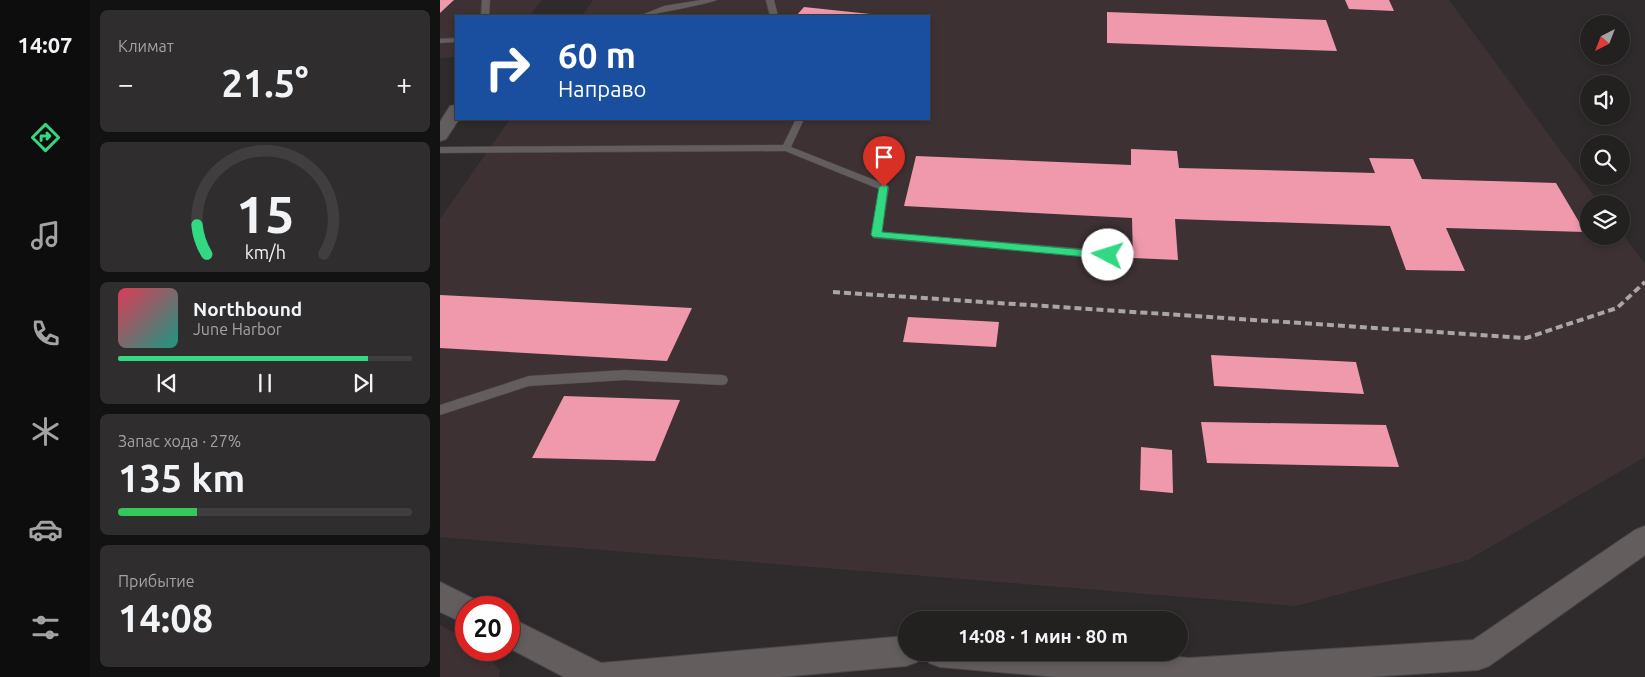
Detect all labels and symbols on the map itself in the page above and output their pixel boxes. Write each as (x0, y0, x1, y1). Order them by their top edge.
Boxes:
north arrow (1580, 15, 1630, 65)
pin (863, 136, 905, 187)
position arrow (1081, 228, 1133, 280)
speed limit sign: 20 (455, 596, 520, 661)

